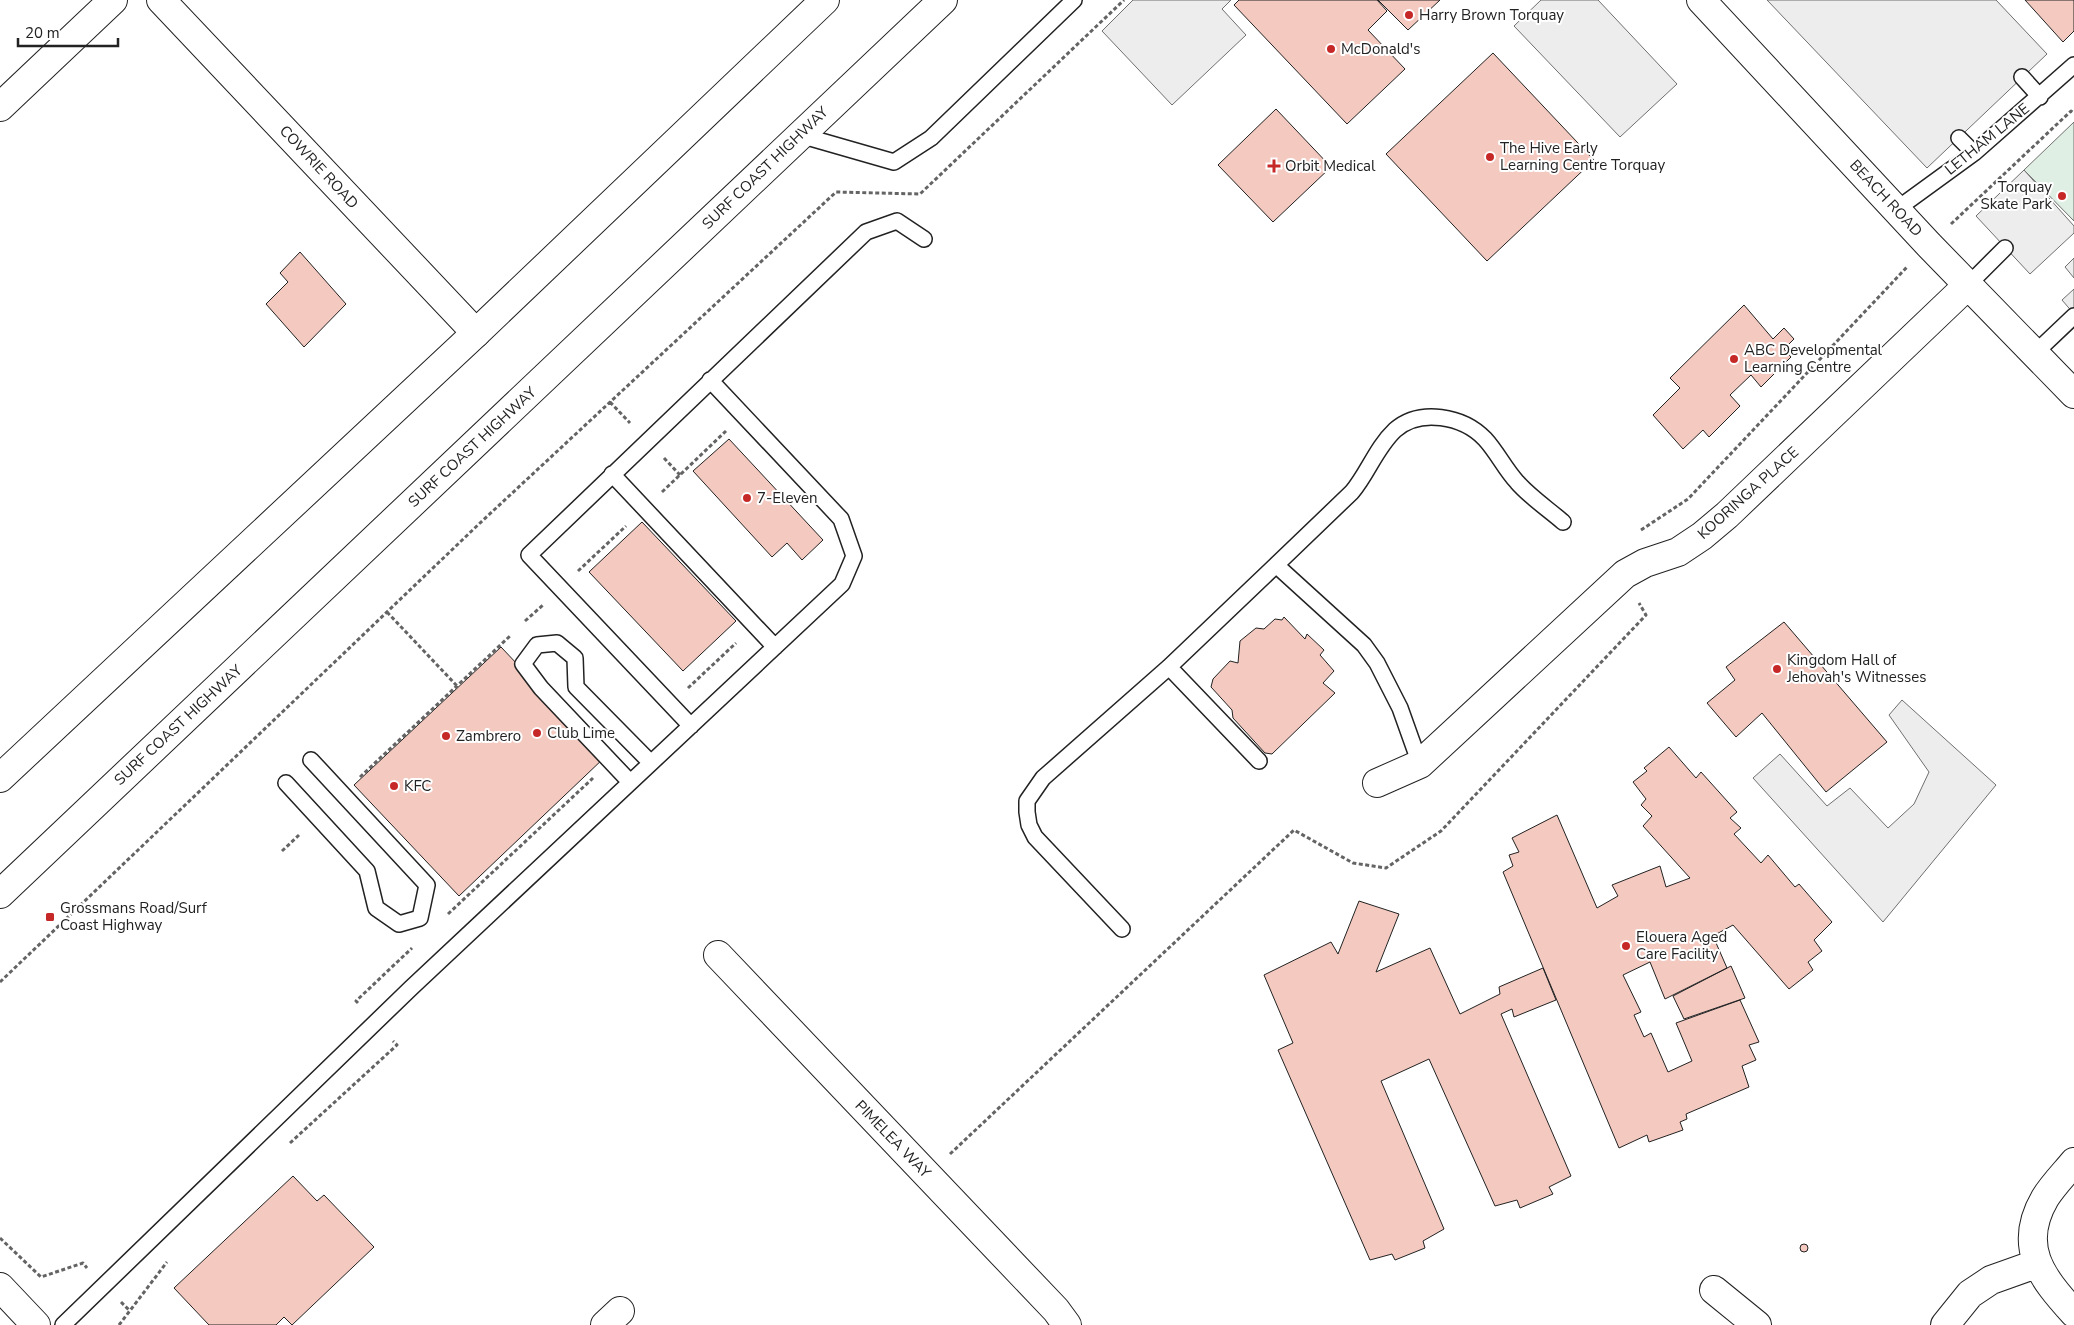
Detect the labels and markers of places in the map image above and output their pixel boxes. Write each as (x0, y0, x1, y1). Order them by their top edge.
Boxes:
place label: Harry Brown Torquay (1419, 5, 1564, 25)
marker: Harry Brown Torquay (1403, 9, 1415, 21)
place label: McDonald's (1341, 39, 1420, 59)
marker: McDonald's (1325, 43, 1337, 55)
place label: The Hive Early Learning Centre Torquay (1500, 138, 1665, 175)
marker: The Hive Early Learning Centre Torquay (1484, 151, 1496, 163)
place label: Orbit Medical (1285, 156, 1376, 176)
marker: Orbit Medical (1267, 159, 1281, 173)
place label: Torquay Skate Park (1980, 177, 2052, 214)
marker: Torquay Skate Park (2056, 190, 2068, 202)
place label: ABC Developmental Learning Centre (1744, 340, 1883, 377)
marker: ABC Developmental Learning Centre (1728, 353, 1740, 365)
place label: 7-Eleven (757, 488, 817, 508)
marker: 7-Eleven (741, 492, 753, 504)
place label: Kingdom Hall of Jehovah's Witnesses (1786, 650, 1926, 687)
marker: Kingdom Hall of Jehovah's Witnesses (1771, 663, 1783, 675)
place label: Club Lime (547, 723, 615, 743)
place label: Zambrero (456, 726, 521, 746)
marker: Club Lime (531, 727, 543, 739)
marker: Zambrero (440, 730, 452, 742)
place label: KFC (404, 776, 431, 796)
marker: KFC (388, 780, 400, 792)
place label: Grossmans Road/Surf Coast Highway (60, 898, 208, 935)
marker: Grossmans Road/Surf Coast Highway (44, 911, 56, 923)
place label: Elouera Aged Care Facility (1636, 927, 1727, 964)
marker: Elouera Aged Care Facility (1620, 940, 1632, 952)

